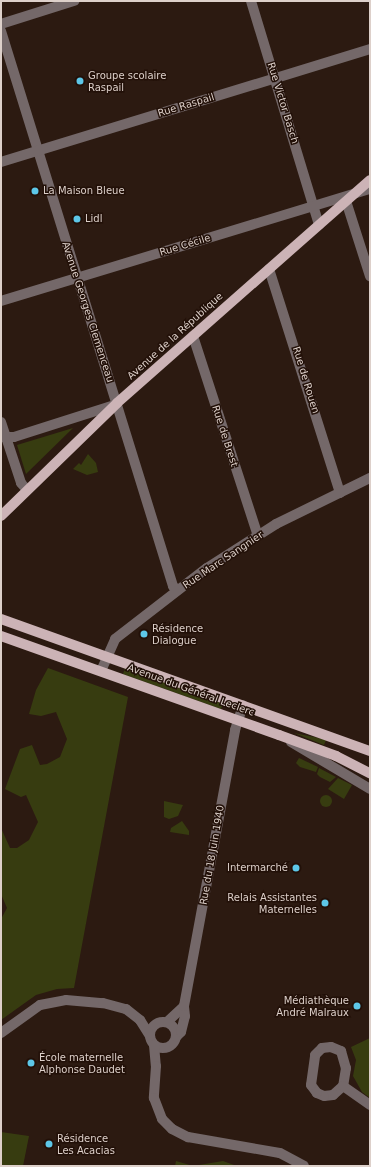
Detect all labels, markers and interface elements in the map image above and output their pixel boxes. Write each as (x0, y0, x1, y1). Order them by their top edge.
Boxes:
street label: Rue Victor Basch (265, 61, 301, 145)
place label: Groupe scolaire Raspail (88, 69, 166, 92)
marker: Groupe scolaire Raspail (75, 76, 85, 86)
street label: Rue Raspail (156, 91, 216, 119)
place label: La Maison Bleue (43, 185, 125, 197)
marker: La Maison Bleue (30, 186, 40, 196)
place label: Lidl (85, 213, 102, 225)
marker: Lidl (72, 214, 82, 224)
street label: Rue Cécile (158, 232, 212, 258)
street label: Avenue Georges Clemenceau (60, 240, 116, 384)
street label: Avenue de la République (125, 290, 225, 382)
street label: Rue de Rouen (290, 345, 322, 415)
street label: Rue de Brest (209, 404, 241, 468)
street label: Rue Marc Sangnier (181, 529, 265, 591)
place label: Résidence Dialogue (152, 622, 203, 646)
marker: Résidence Dialogue (139, 629, 149, 639)
street label: Avenue du Général Leclerc (126, 661, 256, 719)
street label: Rue du 18 Juin 1940 (197, 804, 227, 906)
place label: Intermarché (227, 862, 288, 874)
marker: Intermarché (291, 863, 301, 873)
place label: Relais Assistantes Maternelles (227, 891, 317, 914)
marker: Relais Assistantes Maternelles (320, 898, 330, 908)
place label: Médiathèque André Malraux (276, 994, 349, 1018)
marker: Médiathèque André Malraux (352, 1001, 362, 1011)
place label: École maternelle Alphonse Daudet (39, 1051, 125, 1074)
marker: École maternelle Alphonse Daudet (26, 1058, 36, 1068)
place label: Résidence Les Acacias (57, 1132, 115, 1156)
marker: Résidence Les Acacias (44, 1139, 54, 1149)

